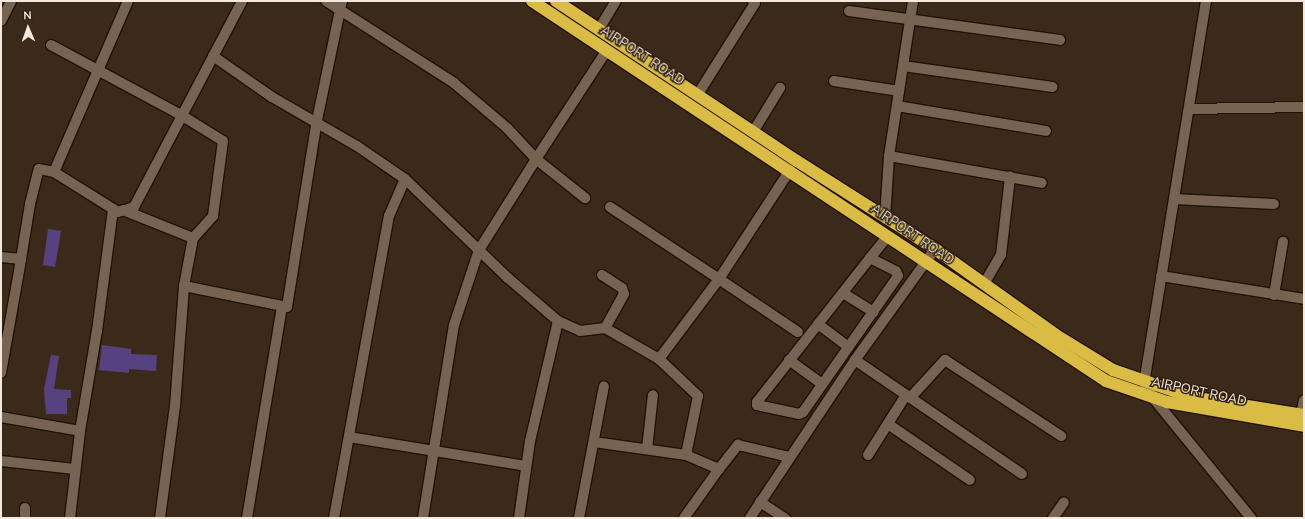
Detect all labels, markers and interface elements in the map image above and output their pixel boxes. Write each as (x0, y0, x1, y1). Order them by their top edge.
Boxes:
north arrow (8, 8, 48, 48)
text: N (23, 8, 32, 23)
street label: AIRPORT ROAD (597, 23, 687, 89)
street label: AIRPORT ROAD (868, 201, 956, 269)
street label: AIRPORT ROAD (1150, 374, 1248, 410)

